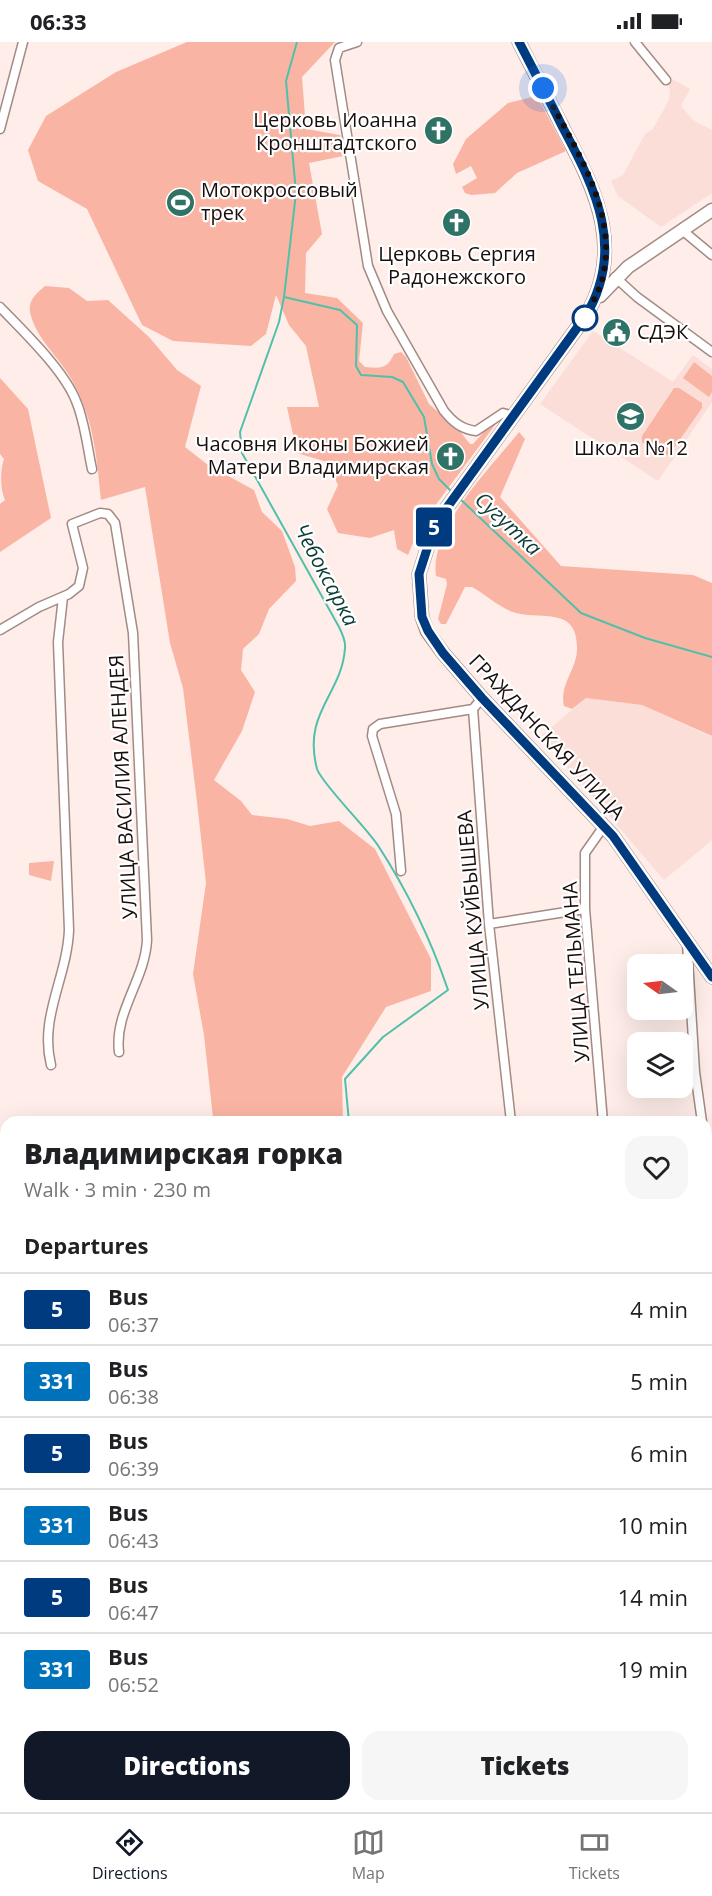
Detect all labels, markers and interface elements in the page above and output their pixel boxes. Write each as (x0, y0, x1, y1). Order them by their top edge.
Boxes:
text: 06:33 (30, 6, 87, 36)
your location (528, 73, 558, 103)
place label: Церковь Иоанна Кронштадтского (253, 106, 417, 156)
church icon: Церковь Иоанна Кронштадтского (422, 115, 454, 147)
place label: Мотокроссовый трек (201, 176, 358, 226)
sports icon: Мотокроссовый трек (164, 186, 196, 218)
church icon: Церковь Сергия Радонежского (441, 207, 473, 239)
place label: Церковь Сергия Радонежского (378, 240, 536, 290)
unlabelled marker (572, 305, 598, 331)
public building icon: СДЭК (600, 316, 632, 348)
place label: СДЭК (637, 318, 689, 345)
school or university icon: Школа №12 (615, 401, 647, 433)
place label: Часовня Иконы Божией Матери Владимирская (196, 430, 429, 480)
place label: Школа №12 (574, 434, 688, 461)
church icon: Часовня Иконы Божией Матери Владимирская (434, 440, 466, 472)
water label: Сугутка (469, 485, 548, 561)
line badge: 5 (414, 508, 454, 546)
text: 5 (428, 513, 440, 541)
water label: Чебоксарка (288, 518, 366, 631)
street label: ГРАЖДАНСКАЯ УЛИЦА (463, 648, 632, 826)
street label: УЛИЦА ВАСИЛИЯ АЛЕНДЕЯ (102, 654, 143, 920)
street label: УЛИЦА КУЙБЫШЕВА (450, 809, 495, 1011)
street label: УЛИЦА ТЕЛЬМАНА (556, 880, 595, 1063)
north arrow (627, 954, 693, 1020)
map controls (627, 954, 693, 1098)
button: layers (627, 1032, 693, 1098)
text: Владимирская горка (24, 1134, 343, 1172)
button: heart (625, 1136, 688, 1199)
text: Walk · 3 min · 230 m (24, 1176, 211, 1203)
text: Departures (24, 1230, 148, 1260)
text: Bus (108, 1281, 148, 1311)
text: 4 min (630, 1294, 688, 1324)
text: 5 (51, 1295, 63, 1323)
text: 06:37 (108, 1311, 159, 1338)
text: Bus (108, 1353, 148, 1383)
text: 5 min (630, 1366, 688, 1396)
text: 331 (39, 1367, 75, 1395)
text: 06:38 (108, 1383, 159, 1410)
text: Bus (108, 1425, 148, 1455)
text: 6 min (630, 1438, 688, 1468)
text: 5 (51, 1439, 63, 1467)
text: 06:39 (108, 1455, 159, 1482)
text: Bus (108, 1497, 148, 1527)
text: 10 min (618, 1510, 688, 1540)
text: 331 (39, 1511, 75, 1539)
text: 06:43 (108, 1527, 159, 1554)
text: Bus (108, 1569, 148, 1599)
text: 14 min (618, 1582, 688, 1612)
text: 5 (51, 1583, 63, 1611)
text: 06:47 (108, 1599, 159, 1626)
text: Bus (108, 1641, 148, 1671)
text: 19 min (618, 1654, 688, 1684)
text: 331 (39, 1655, 75, 1683)
text: 06:52 (108, 1671, 159, 1698)
button: Directions (24, 1731, 350, 1800)
button: Tickets (362, 1731, 688, 1800)
tab: Directions (92, 1826, 168, 1884)
tab: Map (352, 1826, 385, 1884)
tab: Tickets (569, 1826, 620, 1884)

